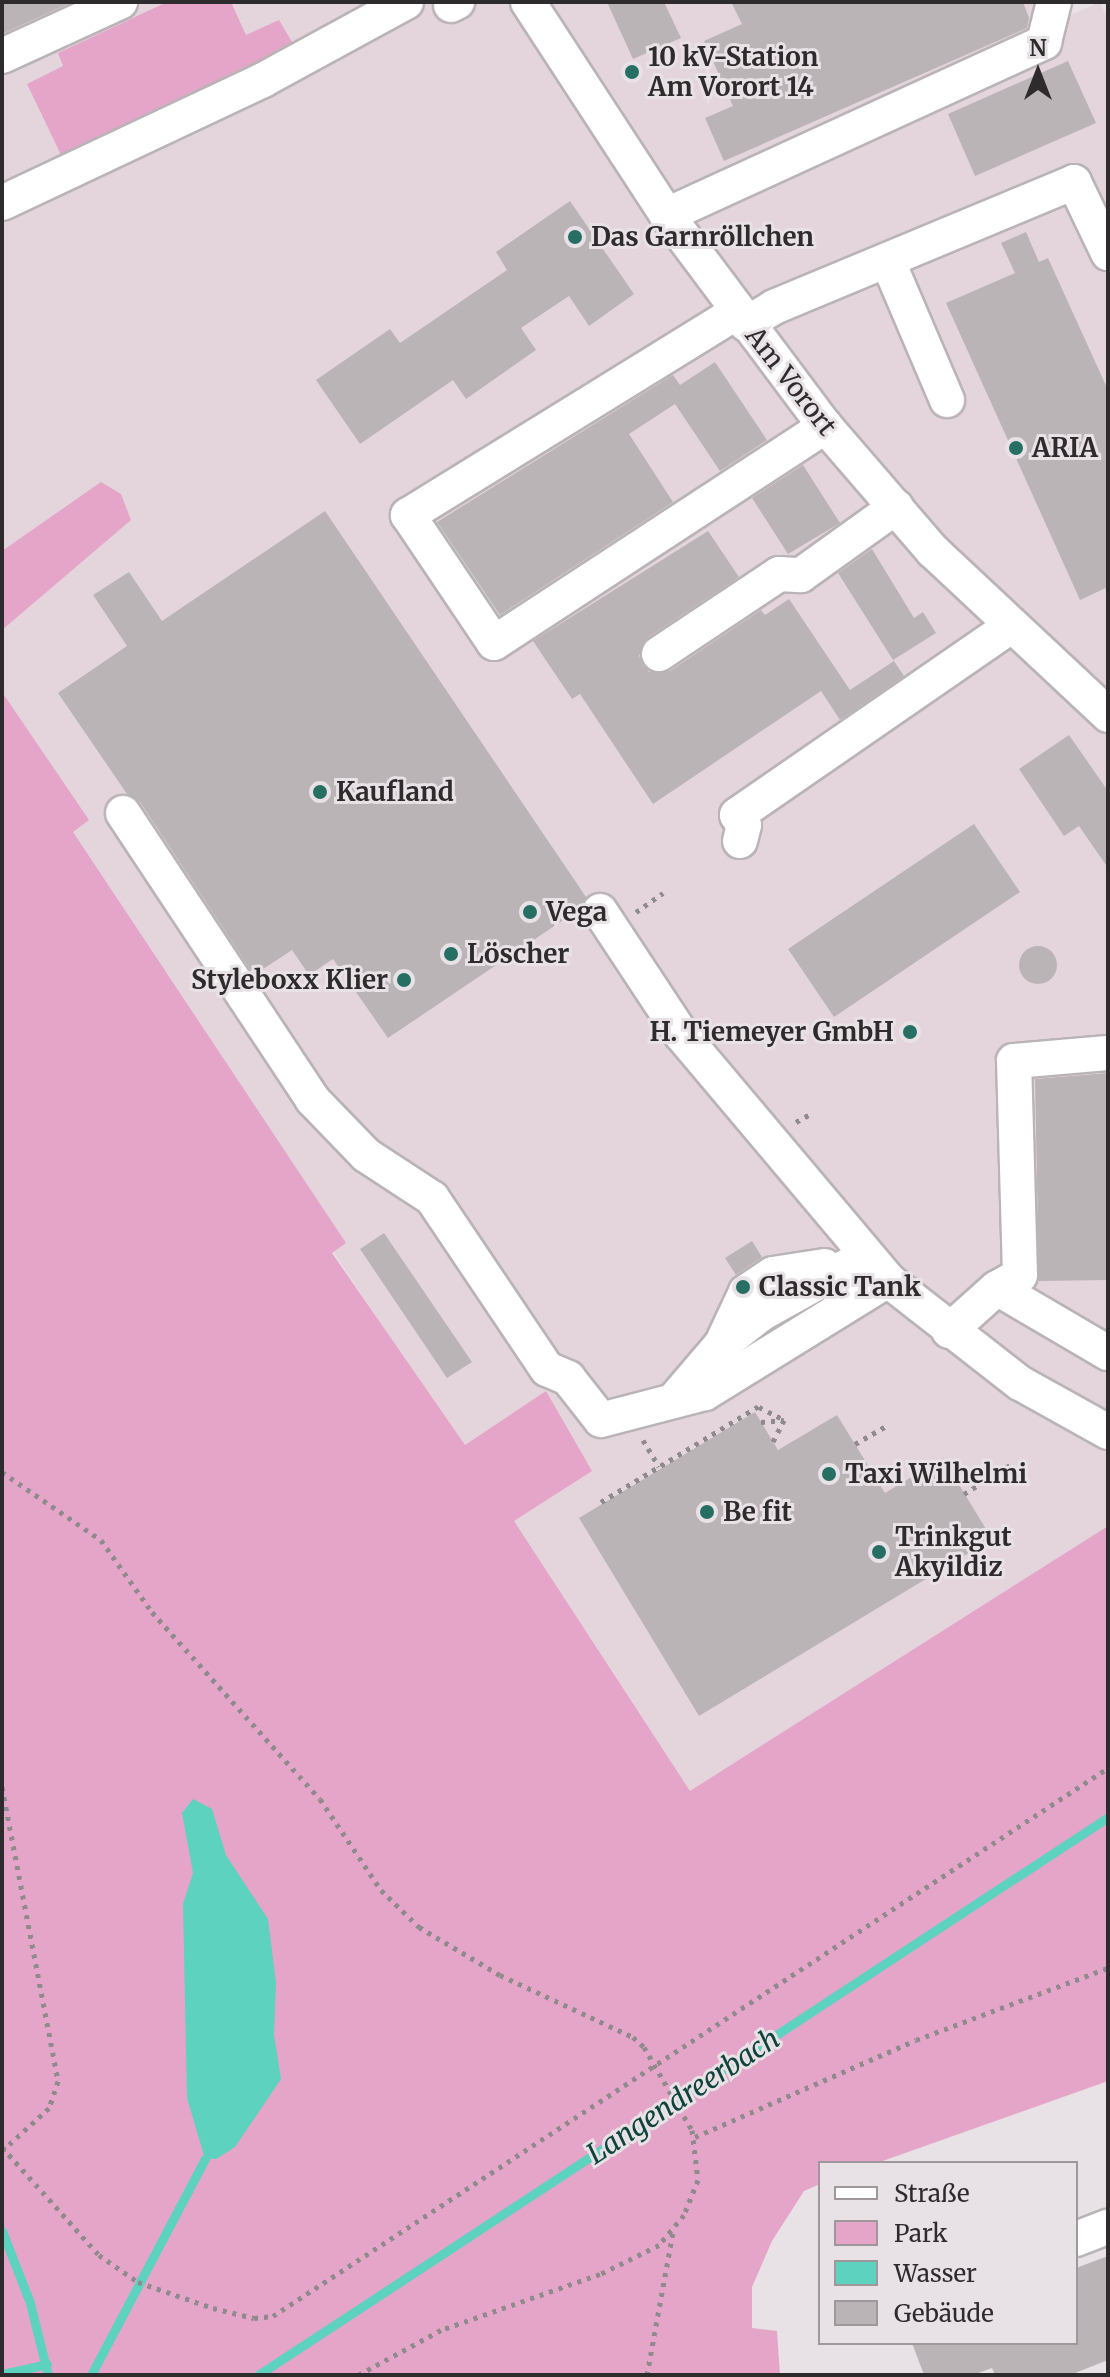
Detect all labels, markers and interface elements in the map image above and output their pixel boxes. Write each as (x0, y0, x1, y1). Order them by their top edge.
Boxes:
north arrow (998, 32, 1078, 112)
text: N (1029, 34, 1047, 62)
place label: 10 kV-Station Am Vorort 14 (648, 41, 818, 102)
marker: 10 kV-Station Am Vorort 14 (623, 63, 641, 81)
place label: Das Garnröllchen (591, 221, 814, 253)
marker: Das Garnröllchen (566, 228, 584, 246)
street label: Am Vorort (739, 321, 843, 441)
place label: ARIA (1032, 432, 1098, 464)
marker: ARIA (1007, 439, 1025, 457)
place label: Kaufland (336, 776, 454, 808)
marker: Kaufland (311, 783, 329, 801)
place label: Vega (546, 896, 607, 928)
marker: Vega (521, 903, 539, 921)
place label: Löscher (467, 938, 569, 970)
marker: Löscher (442, 945, 460, 963)
place label: Styleboxx Klier (191, 964, 388, 996)
marker: Styleboxx Klier (395, 971, 413, 989)
place label: H. Tiemeyer GmbH (649, 1016, 894, 1048)
marker: H. Tiemeyer GmbH (901, 1023, 919, 1041)
place label: Classic Tank (759, 1271, 921, 1303)
marker: Classic Tank (734, 1278, 752, 1296)
place label: Taxi Wilhelmi (845, 1458, 1027, 1490)
marker: Taxi Wilhelmi (820, 1465, 838, 1483)
place label: Be fit (723, 1496, 792, 1528)
marker: Be fit (698, 1503, 716, 1521)
place label: Trinkgut Akyildiz (895, 1521, 1012, 1582)
marker: Trinkgut Akyildiz (870, 1543, 888, 1561)
water label: Langendreerbach (580, 2021, 786, 2171)
legend (818, 2161, 1078, 2345)
text: Straße (894, 2178, 969, 2209)
text: Park (894, 2218, 947, 2249)
text: Wasser (894, 2258, 977, 2289)
text: Gebäude (894, 2298, 994, 2329)

